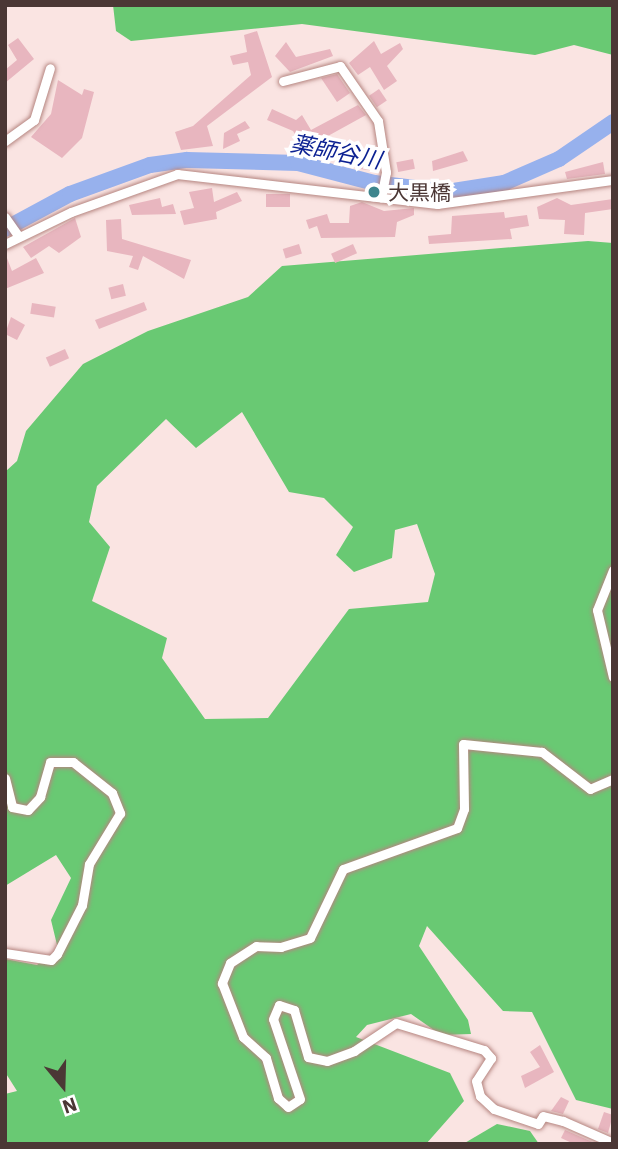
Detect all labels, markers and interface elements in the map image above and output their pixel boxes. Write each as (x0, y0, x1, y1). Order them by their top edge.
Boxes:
water label: 薬師谷川 (288, 129, 384, 173)
place label: 大黒橋 (388, 179, 451, 205)
marker: 大黒橋 (366, 184, 382, 200)
north arrow (28, 1051, 98, 1121)
text: N (59, 1092, 80, 1119)

